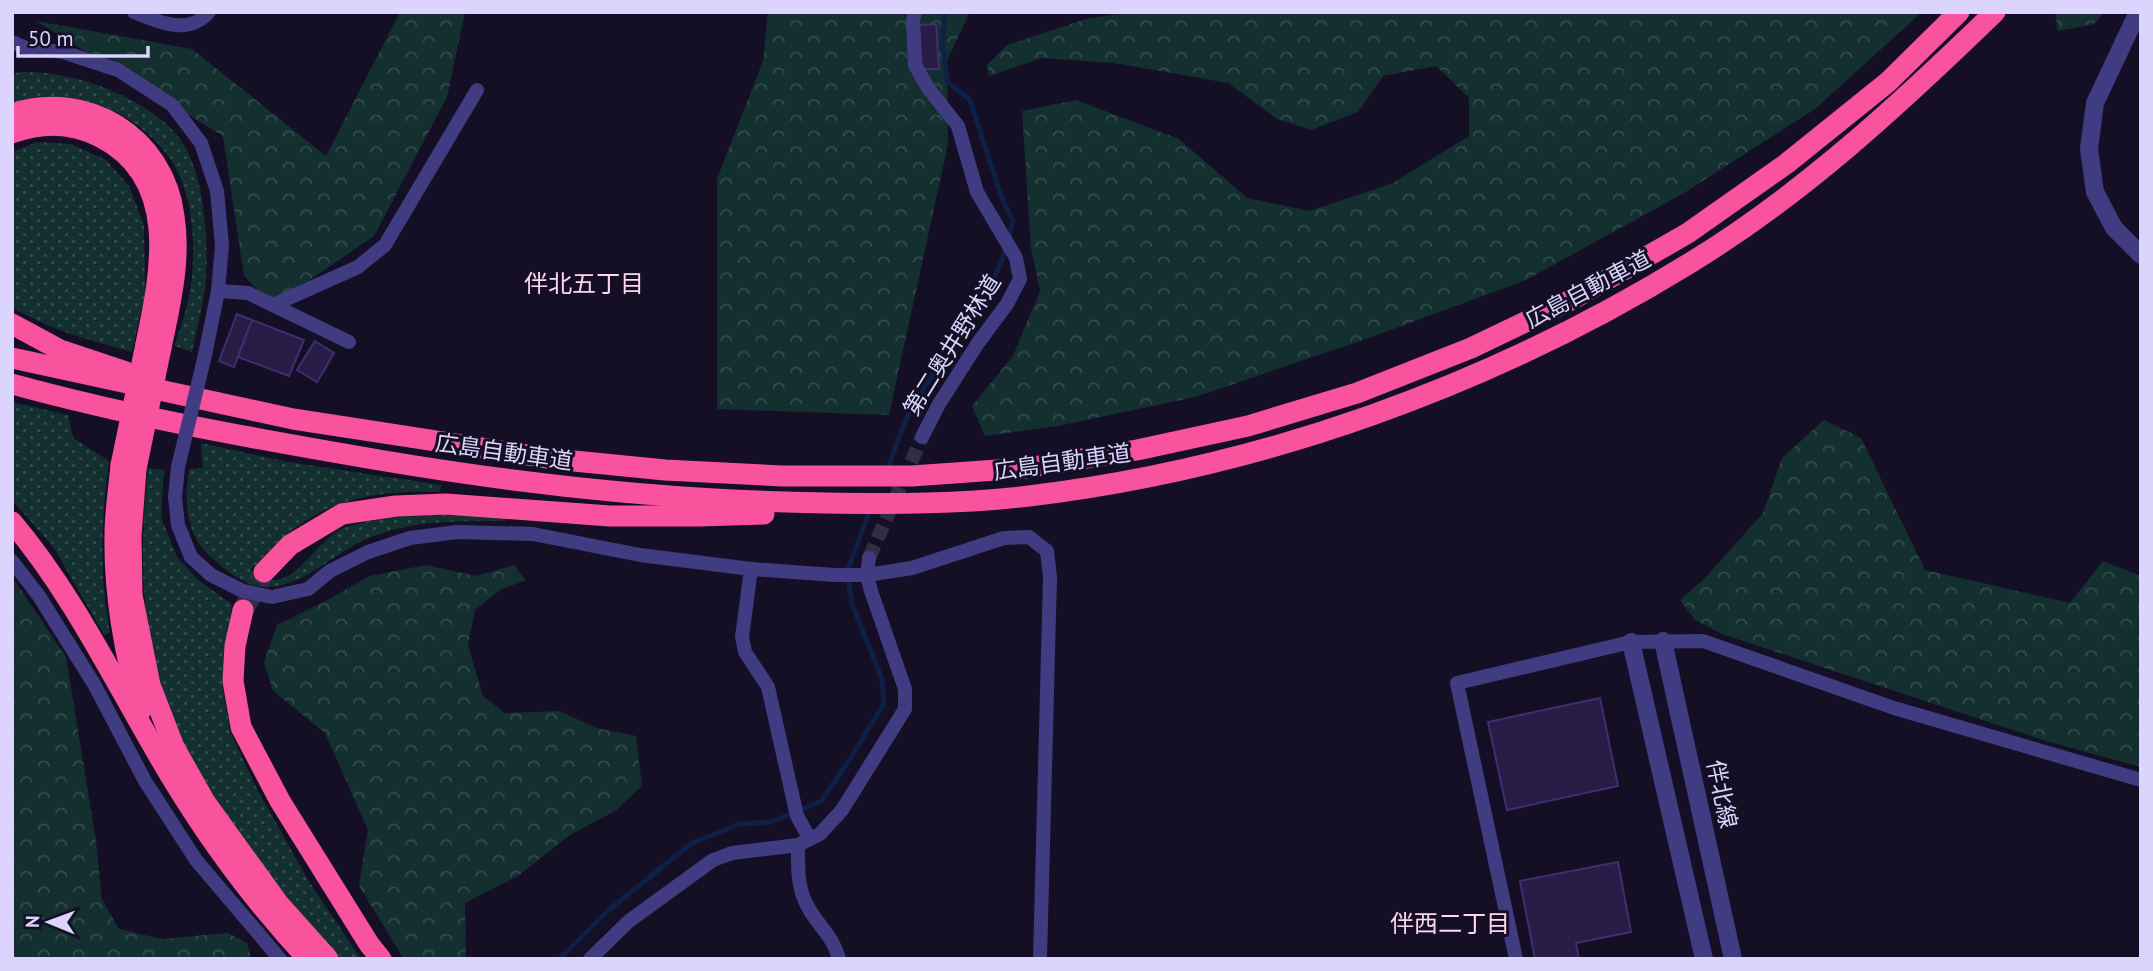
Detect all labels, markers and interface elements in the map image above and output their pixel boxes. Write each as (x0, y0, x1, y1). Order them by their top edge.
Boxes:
scale bar (18, 14, 147, 58)
text: 50 m (28, 25, 74, 52)
street label: 広島自動車道 (1520, 243, 1655, 334)
district label: 伴北五丁目 (524, 268, 644, 299)
street label: 第二奥井野林道 (897, 269, 1007, 421)
street label: 広島自動車道 (434, 428, 574, 475)
street label: 広島自動車道 (992, 438, 1132, 485)
street label: 伴北線 (1701, 757, 1744, 831)
north arrow (14, 887, 84, 957)
district label: 伴西二丁目 (1390, 908, 1510, 939)
text: N (20, 915, 44, 928)

